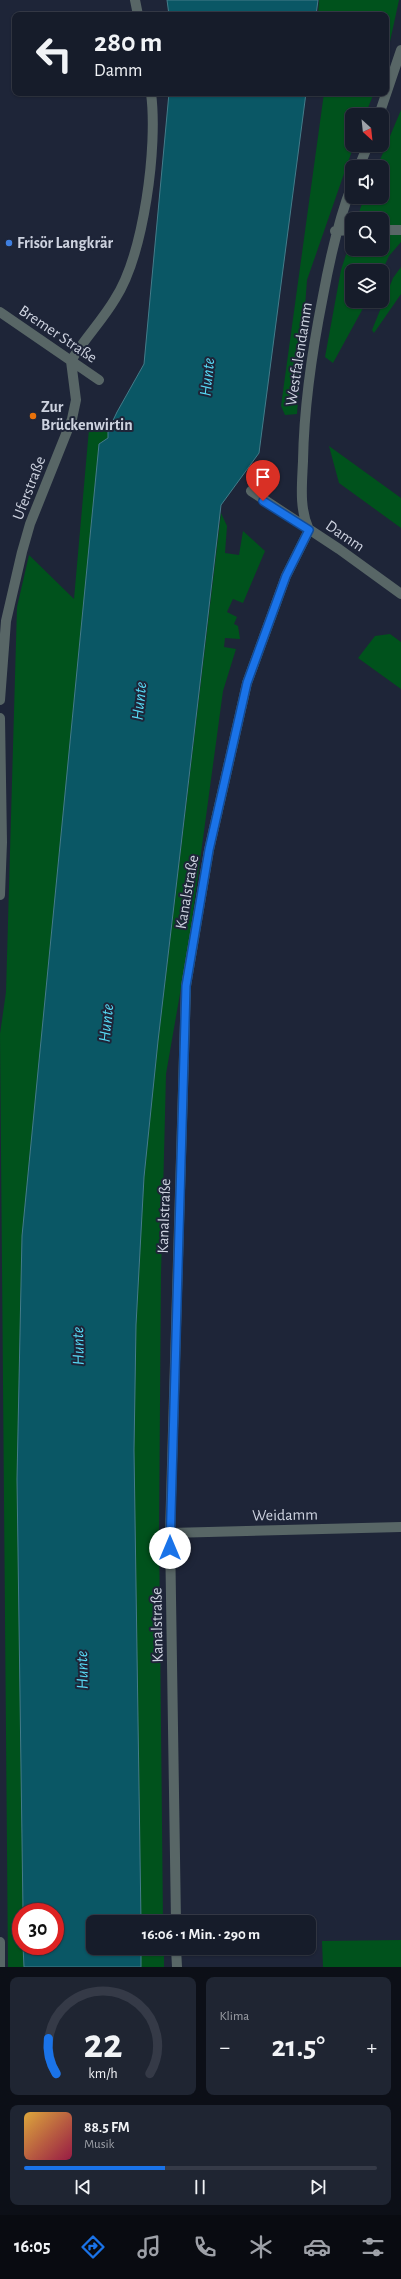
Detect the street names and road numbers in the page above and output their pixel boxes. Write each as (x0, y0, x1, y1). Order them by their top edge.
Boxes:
street label: Westfalendamm (283, 301, 315, 407)
street label: Bremer Straße (16, 302, 100, 366)
street label: Uferstraße (10, 454, 48, 522)
street label: Damm (323, 517, 367, 555)
street label: Kanalstraße (173, 854, 201, 930)
street label: Kanalstraße (155, 1178, 173, 1254)
street label: Weidamm (252, 1506, 318, 1524)
street label: Kanalstraße (148, 1587, 166, 1663)

